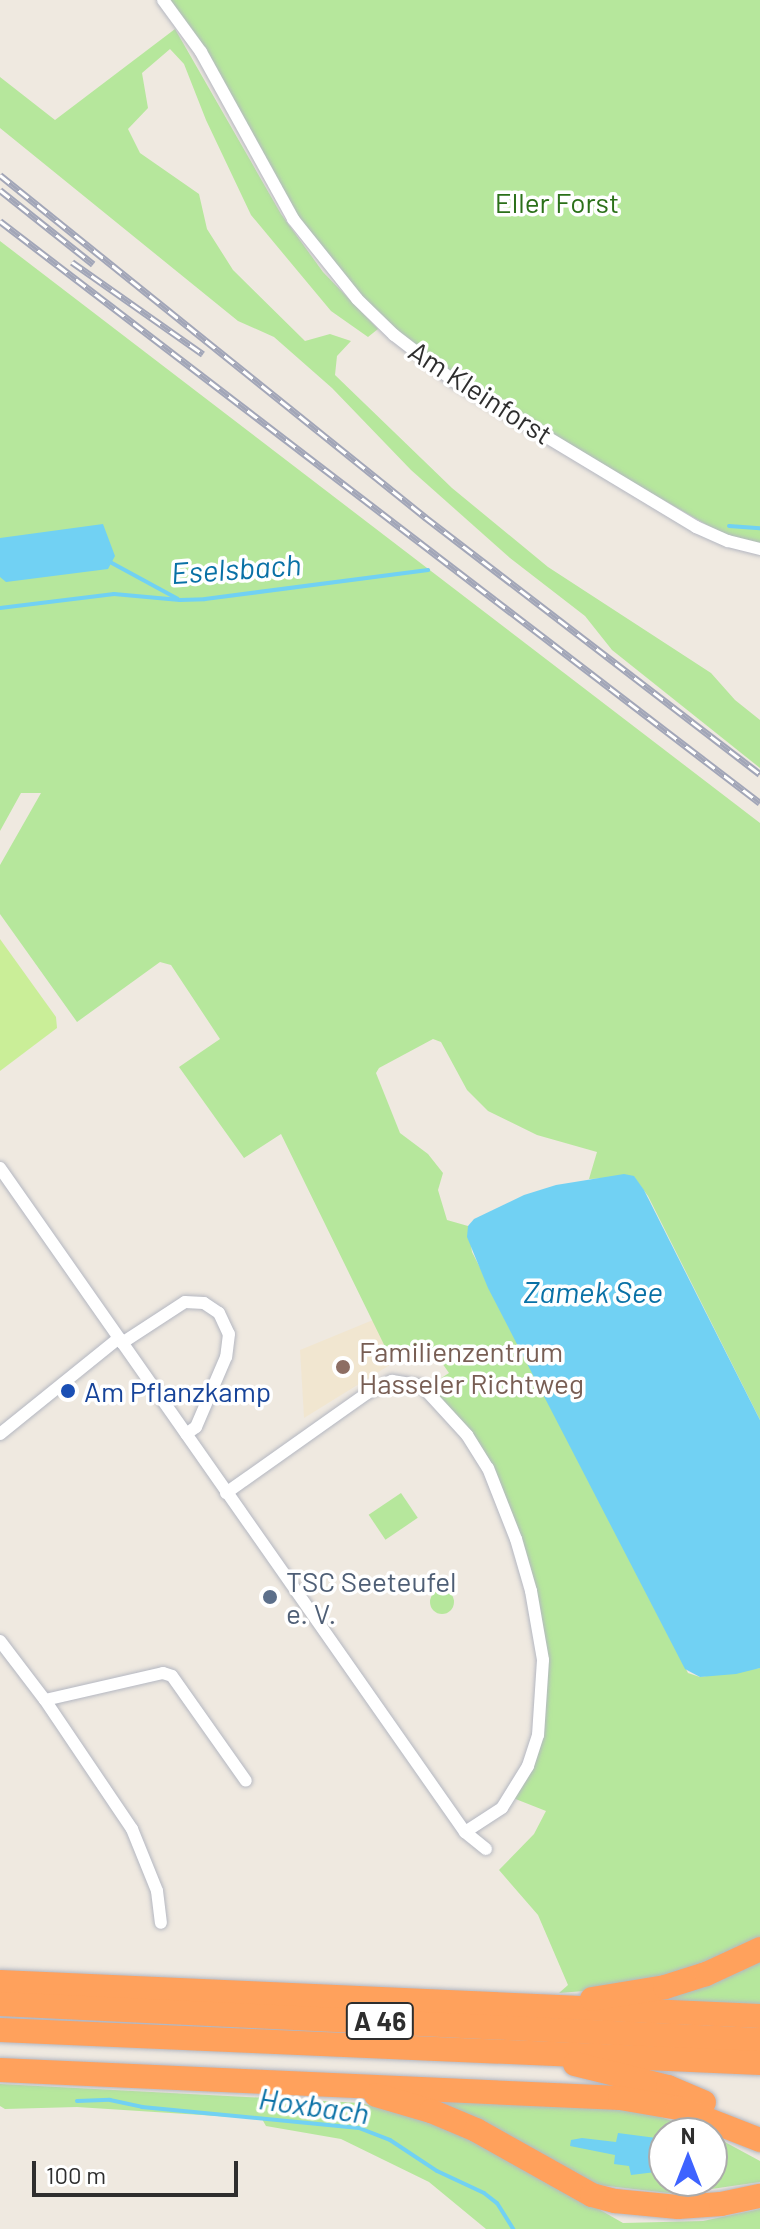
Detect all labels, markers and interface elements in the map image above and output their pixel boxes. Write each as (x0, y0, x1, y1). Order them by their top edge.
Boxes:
park label: Eller Forst (495, 185, 619, 219)
street label: Am Kleinforst (403, 333, 559, 451)
water label: Eselsbach (170, 545, 302, 591)
water label: Zamek See (523, 1273, 663, 1309)
place label: Familienzentrum Hasseler Richtweg (359, 1334, 584, 1400)
marker: Familienzentrum Hasseler Richtweg (334, 1358, 352, 1376)
place label: Am Pflanzkamp (84, 1374, 271, 1408)
marker: Am Pflanzkamp (59, 1382, 77, 1400)
place label: TSC Seeteufel e. V. (286, 1564, 457, 1630)
marker: TSC Seeteufel e. V. (261, 1588, 279, 1606)
road number: A 46 (344, 1999, 416, 2043)
water label: Hoxbach (257, 2079, 371, 2131)
north arrow (648, 2117, 728, 2197)
text: N (681, 2122, 695, 2148)
scale bar (36, 2145, 242, 2195)
text: 100 m (46, 2160, 106, 2189)

